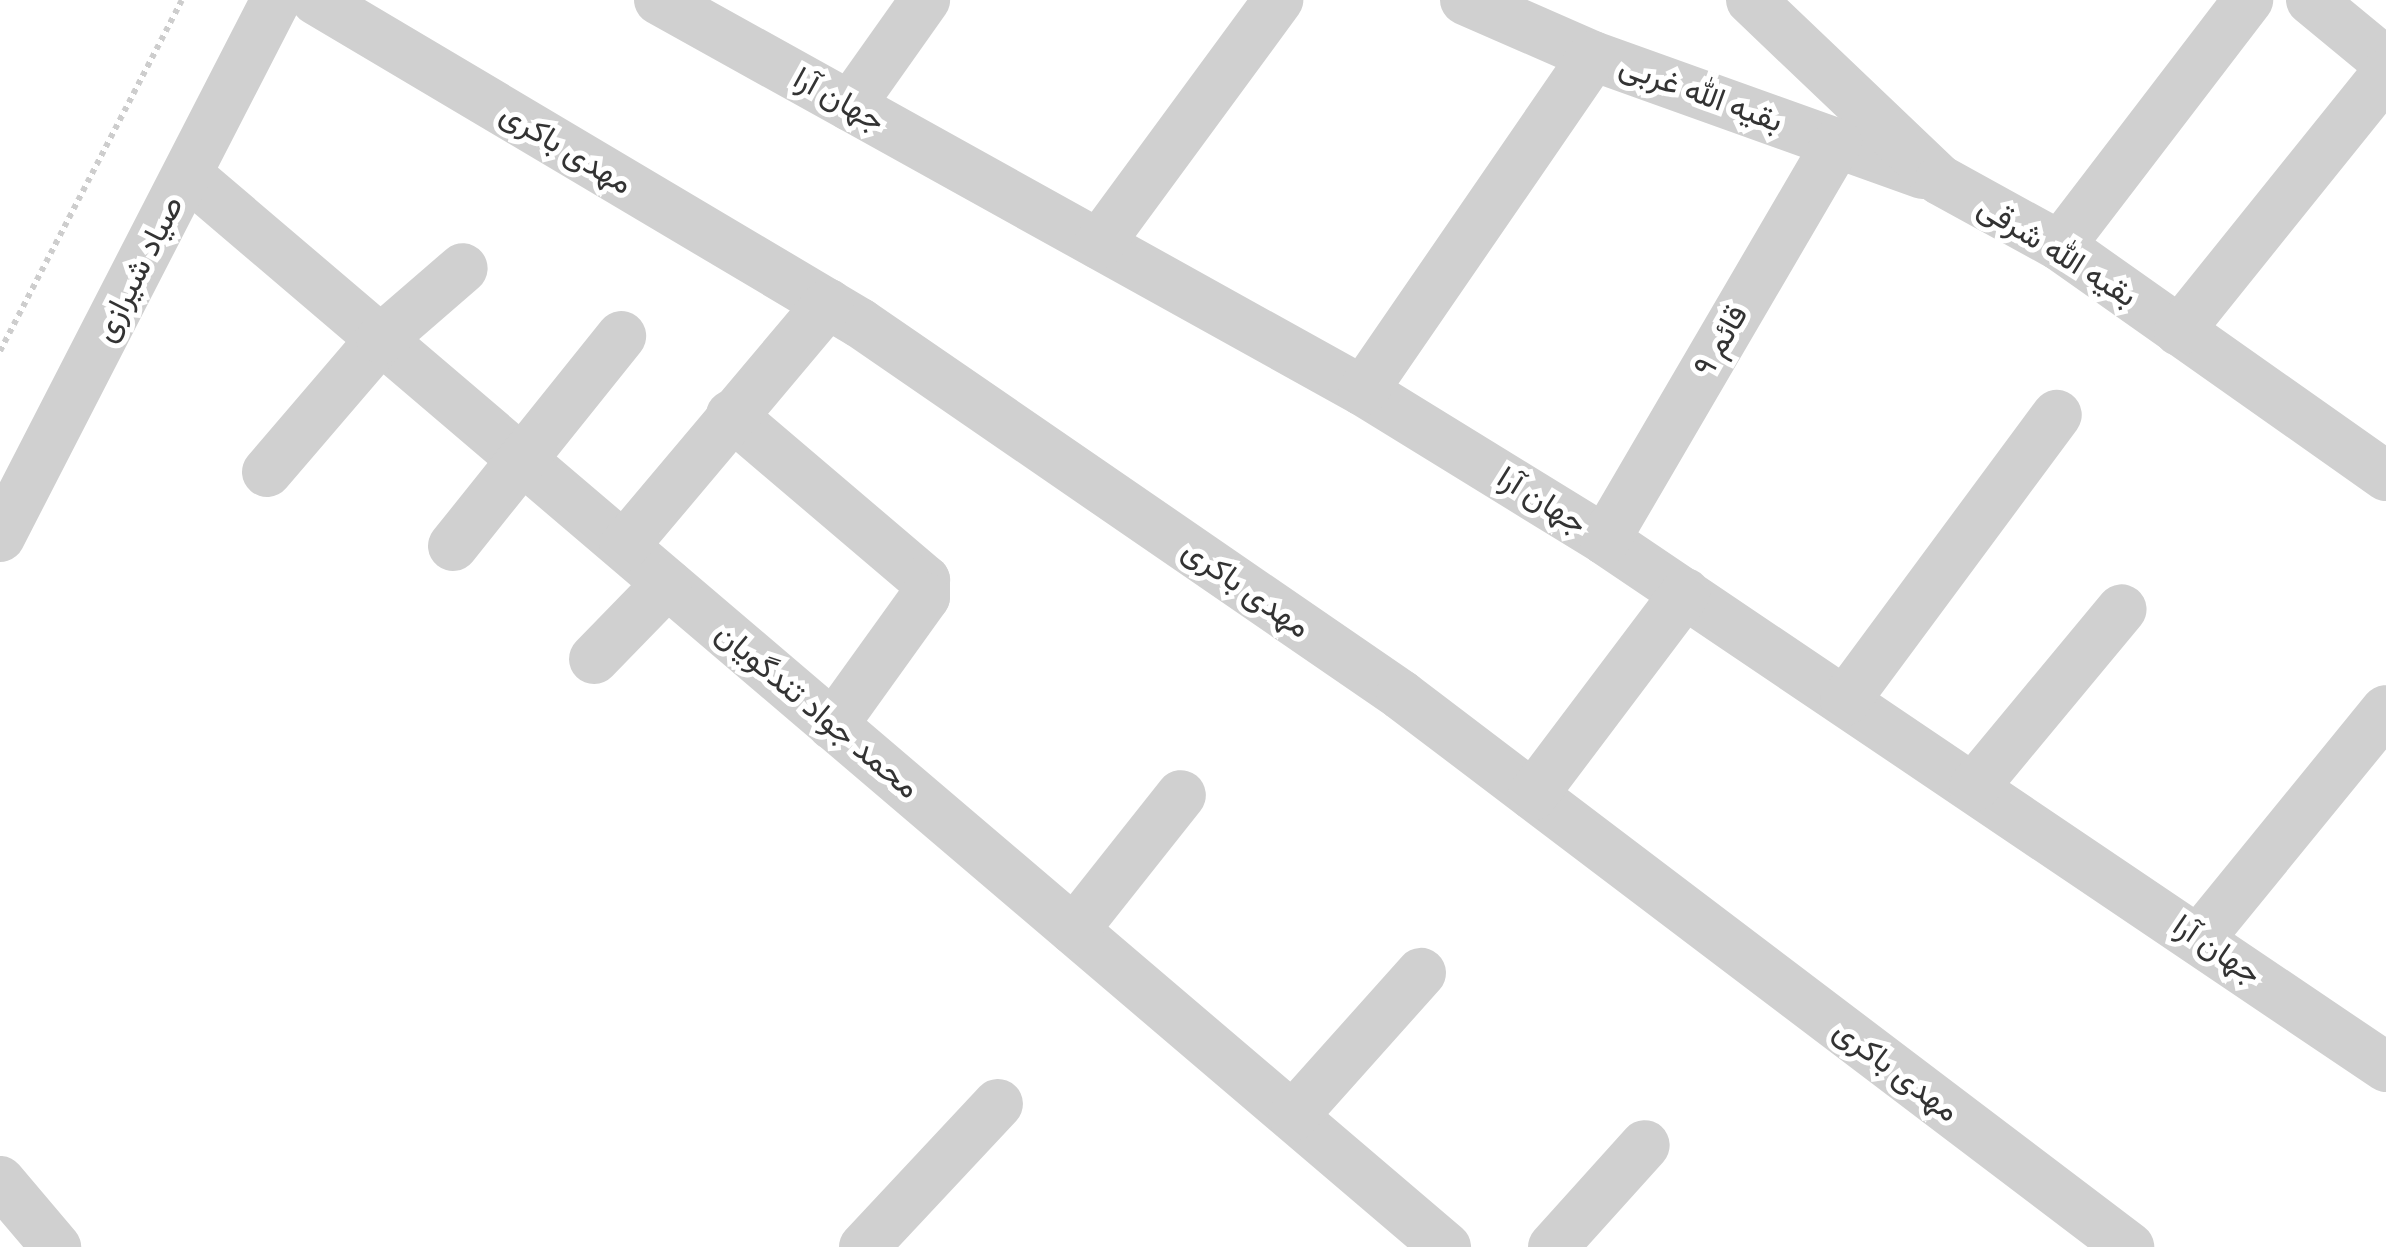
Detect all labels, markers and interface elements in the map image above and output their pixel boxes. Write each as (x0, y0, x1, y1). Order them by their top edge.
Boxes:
street label: بقیه الله غربی (1614, 47, 1788, 141)
street label: جهان آرا (787, 59, 891, 141)
street label: مهدی باکری (493, 95, 639, 203)
street label: بقیه الله شرقی (1971, 188, 2143, 316)
street label: صیاد شیرازی (86, 190, 192, 348)
street label: قائم ۹ (1685, 298, 1757, 384)
street label: جهان آرا (1490, 459, 1594, 543)
street label: مهدی باکری (1175, 531, 1317, 647)
street label: محمد جواد تندگویان (707, 615, 927, 807)
street label: جهان آرا (2165, 907, 2269, 993)
street label: مهدی باکری (1826, 1011, 1966, 1131)

